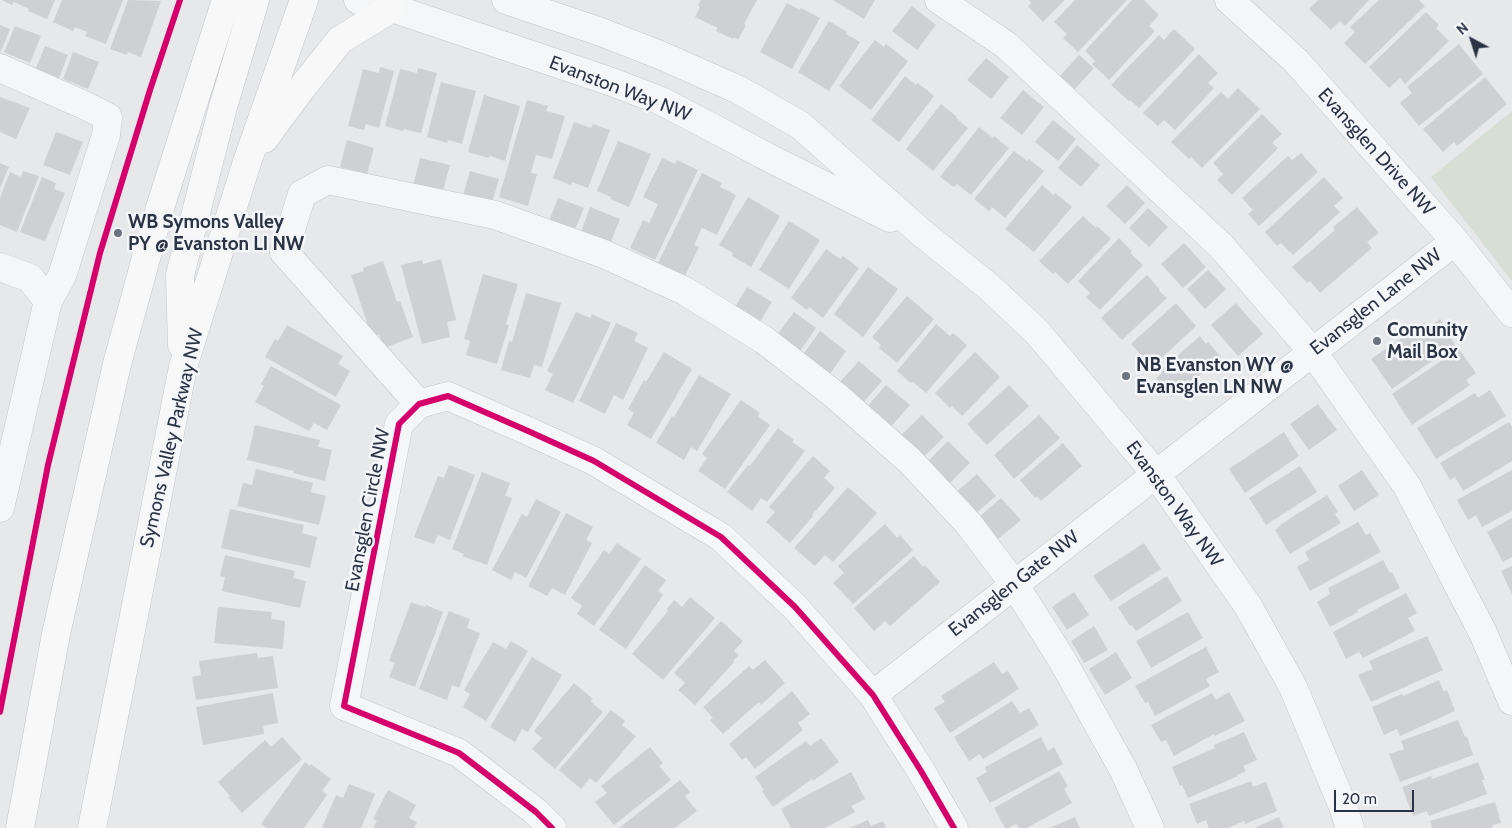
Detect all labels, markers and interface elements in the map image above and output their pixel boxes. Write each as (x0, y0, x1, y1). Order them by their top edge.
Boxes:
north arrow (1447, 15, 1497, 65)
text: N (1453, 18, 1472, 39)
street label: Evanston Way NW (546, 51, 694, 127)
street label: Evansglen Drive NW (1313, 84, 1439, 220)
place label: WB Symons Valley PY @ Evanston LI NW (128, 211, 304, 255)
marker: WB Symons Valley PY @ Evanston LI NW (112, 227, 124, 239)
street label: Evansglen Lane NW (1306, 244, 1446, 360)
place label: Comunity Mail Box (1387, 319, 1468, 363)
street label: Symons Valley Parkway NW (136, 326, 208, 550)
marker: Comunity Mail Box (1371, 335, 1383, 347)
place label: NB Evanston WY @ Evansglen LN NW (1136, 354, 1294, 398)
marker: NB Evanston WY @ Evansglen LN NW (1120, 370, 1132, 382)
street label: Evansglen Circle NW (341, 426, 395, 594)
street label: Evanston Way NW (1121, 437, 1227, 571)
street label: Evansglen Gate NW (944, 526, 1084, 642)
scale bar (1337, 780, 1417, 812)
text: 20 m (1342, 790, 1377, 808)

